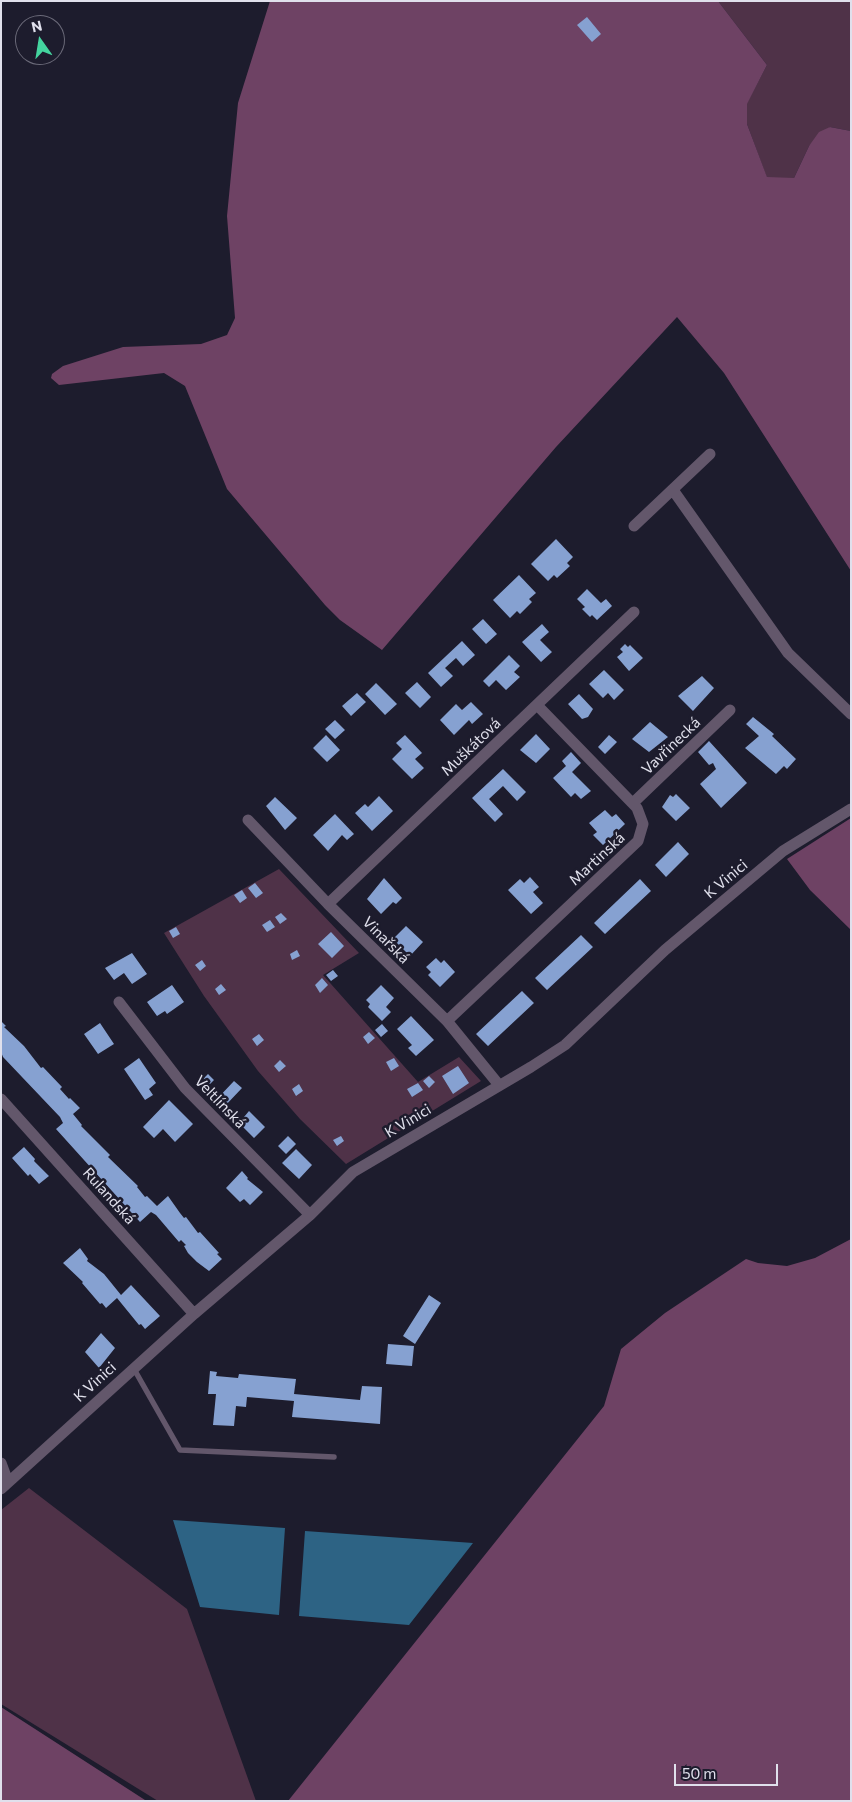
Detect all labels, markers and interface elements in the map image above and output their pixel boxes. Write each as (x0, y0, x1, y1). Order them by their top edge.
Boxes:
north arrow (15, 15, 65, 65)
text: N (30, 16, 44, 35)
street label: Muškátová (438, 714, 504, 780)
street label: Vavřinecká (638, 714, 704, 778)
street label: Martinská (565, 829, 629, 889)
street label: K Vinici (701, 856, 751, 902)
street label: Vinařská (359, 913, 413, 967)
street label: Veltlínská (191, 1072, 249, 1132)
street label: K Vinici (382, 1100, 434, 1142)
street label: Rulandská (79, 1164, 139, 1228)
street label: K Vinici (70, 1358, 120, 1406)
scale bar (677, 1754, 781, 1786)
text: 50 m (682, 1764, 716, 1782)

